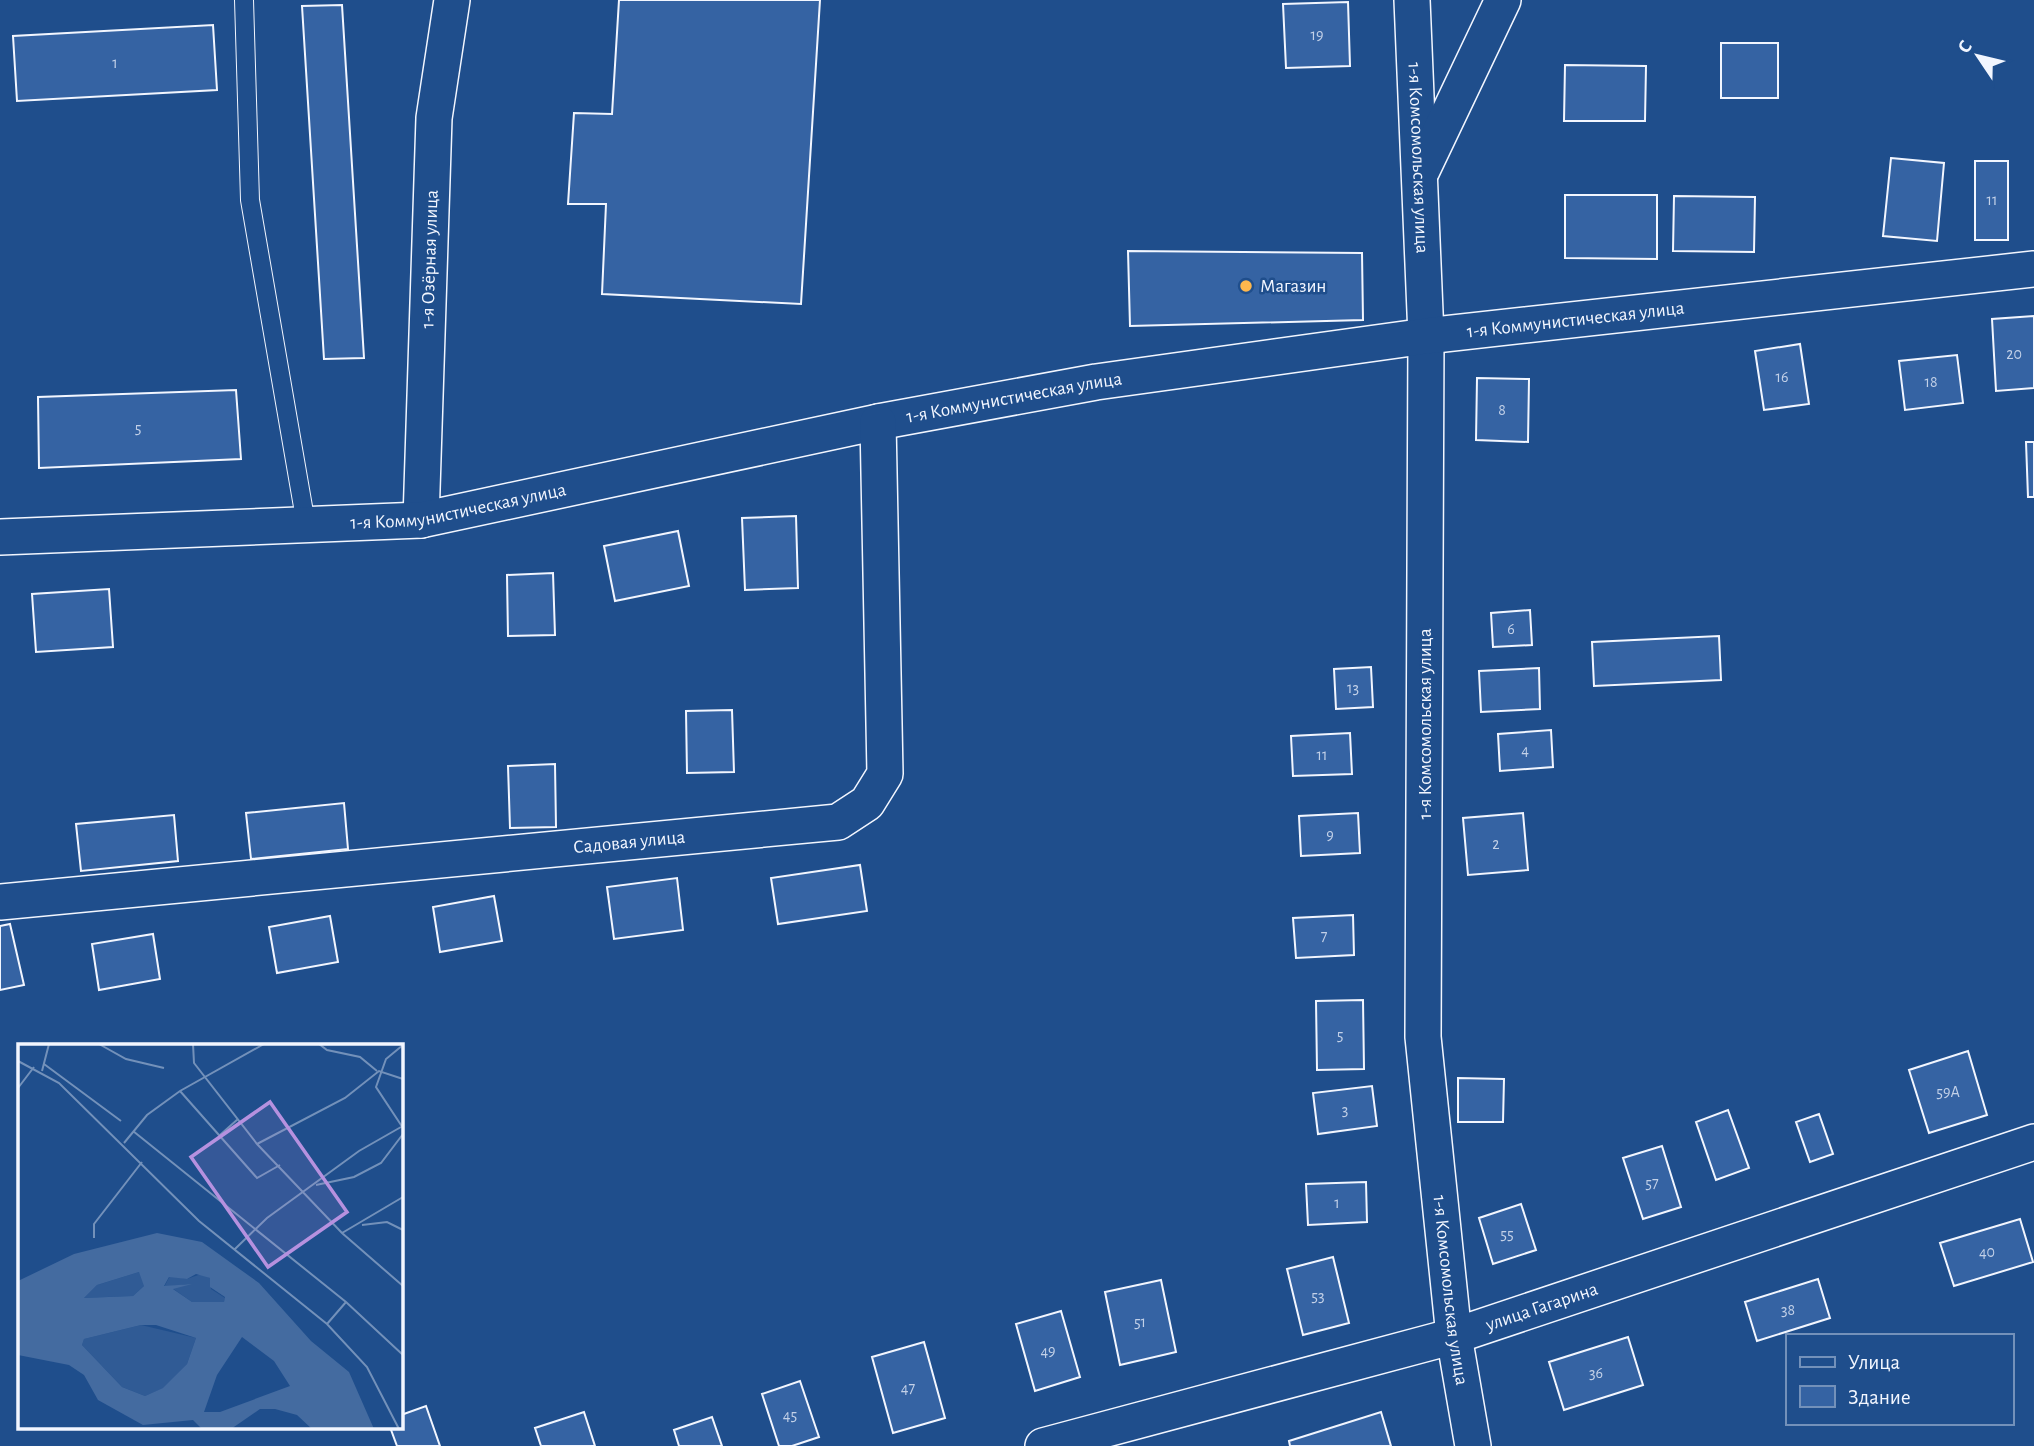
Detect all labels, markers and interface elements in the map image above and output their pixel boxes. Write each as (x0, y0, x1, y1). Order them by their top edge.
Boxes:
north arrow (1943, 21, 2013, 91)
house number: 19 (1310, 27, 1324, 43)
text: С (1955, 37, 1976, 57)
house number: 1 (112, 55, 118, 71)
street label: 1-я Комсомольская улица (1405, 62, 1432, 254)
street label: 1-я Озёрная улица (418, 189, 441, 329)
house number: 11 (1986, 192, 1998, 208)
place label: Магазин (1260, 277, 1327, 296)
marker: Магазин (1238, 278, 1254, 294)
street label: 1-я Коммунистическая улица (1466, 298, 1686, 341)
house number: 20 (2006, 346, 2022, 362)
street label: 1-я Коммунистическая улица (905, 369, 1123, 426)
house number: 16 (1775, 369, 1789, 385)
house number: 18 (1924, 374, 1938, 390)
house number: 8 (1498, 402, 1506, 418)
house number: 5 (135, 420, 141, 436)
street label: 1-я Коммунистическая улица (350, 480, 568, 532)
house number: 6 (1507, 621, 1515, 637)
street label: 1-я Комсомольская улица (1416, 628, 1435, 820)
house number: 13 (1347, 680, 1359, 696)
house number: 4 (1521, 742, 1529, 758)
house number: 11 (1316, 747, 1328, 763)
street label: Садовая улица (572, 827, 686, 857)
house number: 9 (1326, 827, 1334, 843)
house number: 2 (1492, 836, 1500, 852)
house number: 7 (1321, 928, 1328, 944)
house number: 5 (1337, 1027, 1343, 1043)
inset map (18, 1044, 402, 1428)
house number: 59А (1936, 1084, 1960, 1100)
house number: 3 (1342, 1102, 1348, 1118)
house number: 57 (1645, 1175, 1659, 1191)
street label: 1-я Комсомольская улица (1430, 1194, 1472, 1387)
house number: 1 (1334, 1195, 1340, 1211)
house number: 55 (1500, 1226, 1514, 1242)
house number: 40 (1979, 1244, 1995, 1260)
street label: улица Гагарина (1482, 1279, 1601, 1335)
house number: 53 (1311, 1288, 1325, 1304)
house number: 38 (1781, 1302, 1795, 1318)
house number: 51 (1134, 1314, 1146, 1330)
legend (1786, 1334, 2013, 1425)
house number: 49 (1040, 1343, 1056, 1359)
text: Улица (1848, 1352, 1901, 1373)
house number: 36 (1589, 1365, 1603, 1381)
house number: 47 (901, 1380, 916, 1396)
text: Здание (1848, 1387, 1911, 1408)
house number: 45 (783, 1407, 797, 1423)

